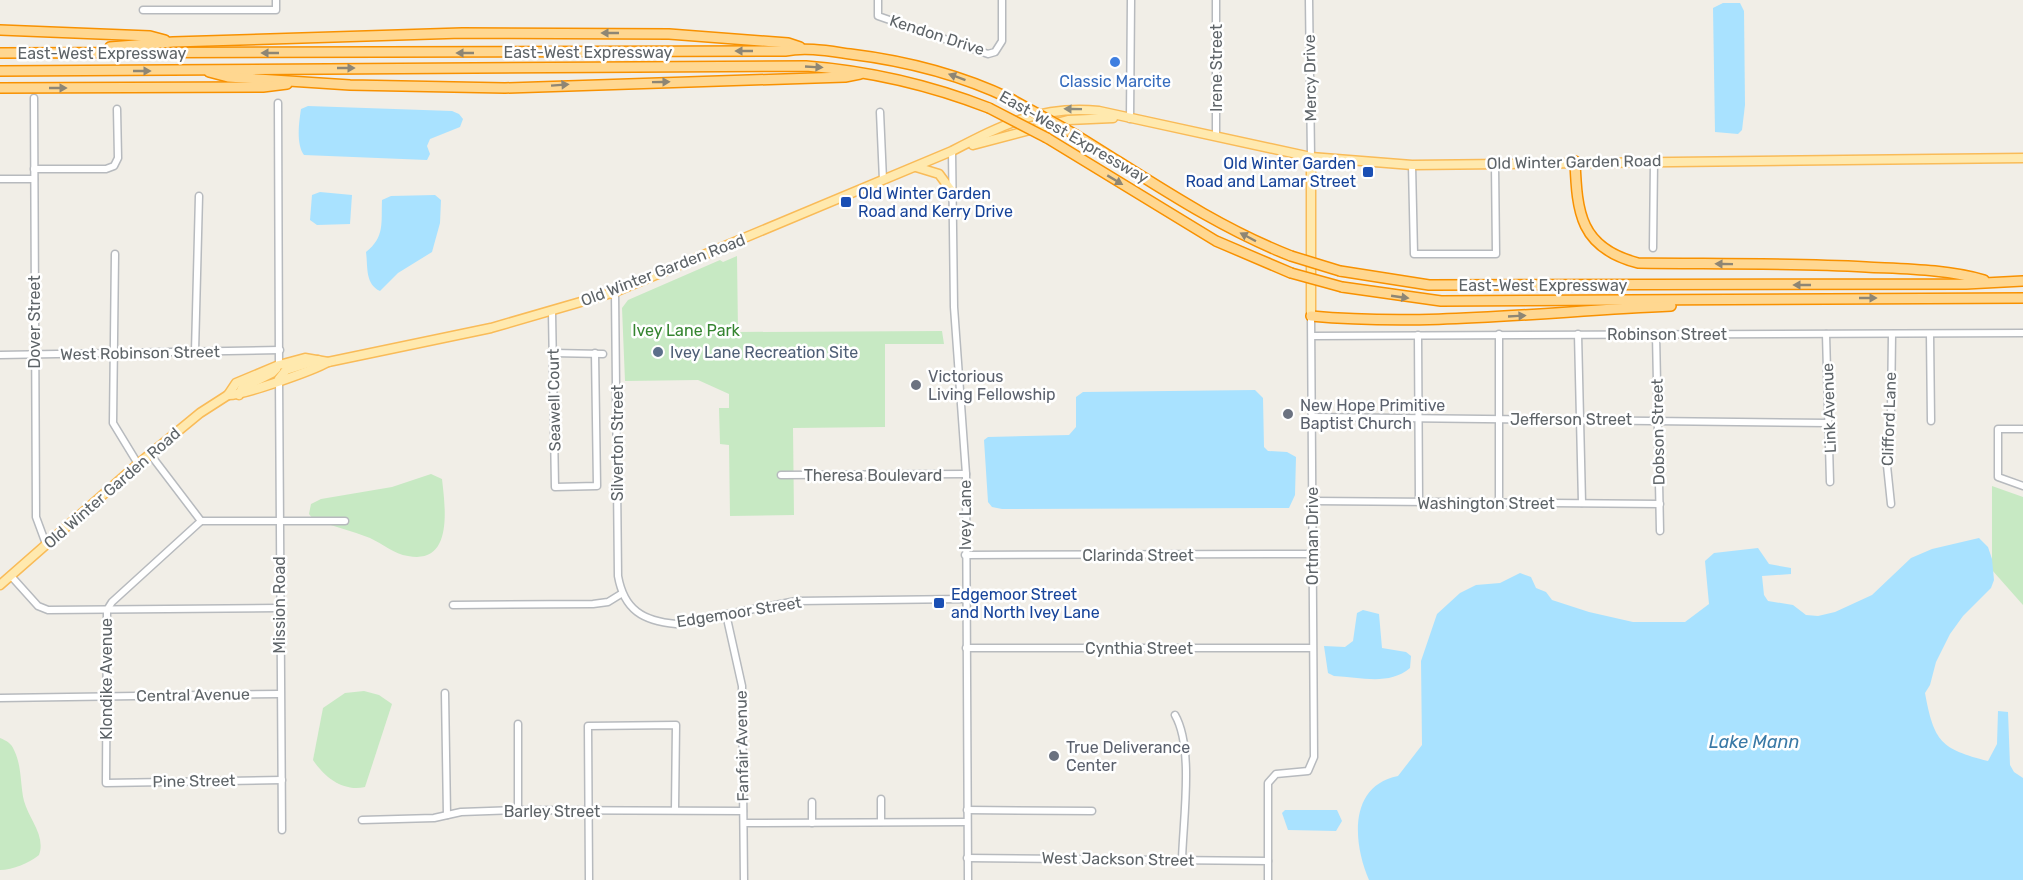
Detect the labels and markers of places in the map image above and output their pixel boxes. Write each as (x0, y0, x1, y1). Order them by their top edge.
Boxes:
marker: Classic Marcite (1108, 55, 1122, 69)
place label: Classic Marcite (1059, 72, 1171, 91)
place label: Old Winter Garden Road and Lamar Street (1185, 154, 1356, 191)
marker: Old Winter Garden Road and Lamar Street (1361, 165, 1375, 179)
place label: Old Winter Garden Road and Kerry Drive (858, 184, 1013, 221)
marker: Old Winter Garden Road and Kerry Drive (839, 195, 853, 209)
place label: Ivey Lane Recreation Site (670, 343, 858, 362)
marker: Ivey Lane Recreation Site (651, 345, 665, 359)
place label: Victorious Living Fellowship (928, 367, 1056, 404)
marker: Victorious Living Fellowship (909, 378, 923, 392)
place label: New Hope Primitive Baptist Church (1300, 396, 1445, 433)
marker: New Hope Primitive Baptist Church (1281, 407, 1295, 421)
place label: Edgemoor Street and North Ivey Lane (951, 585, 1100, 622)
marker: Edgemoor Street and North Ivey Lane (932, 596, 946, 610)
place label: True Deliverance Center (1066, 738, 1190, 775)
marker: True Deliverance Center (1047, 749, 1061, 763)

